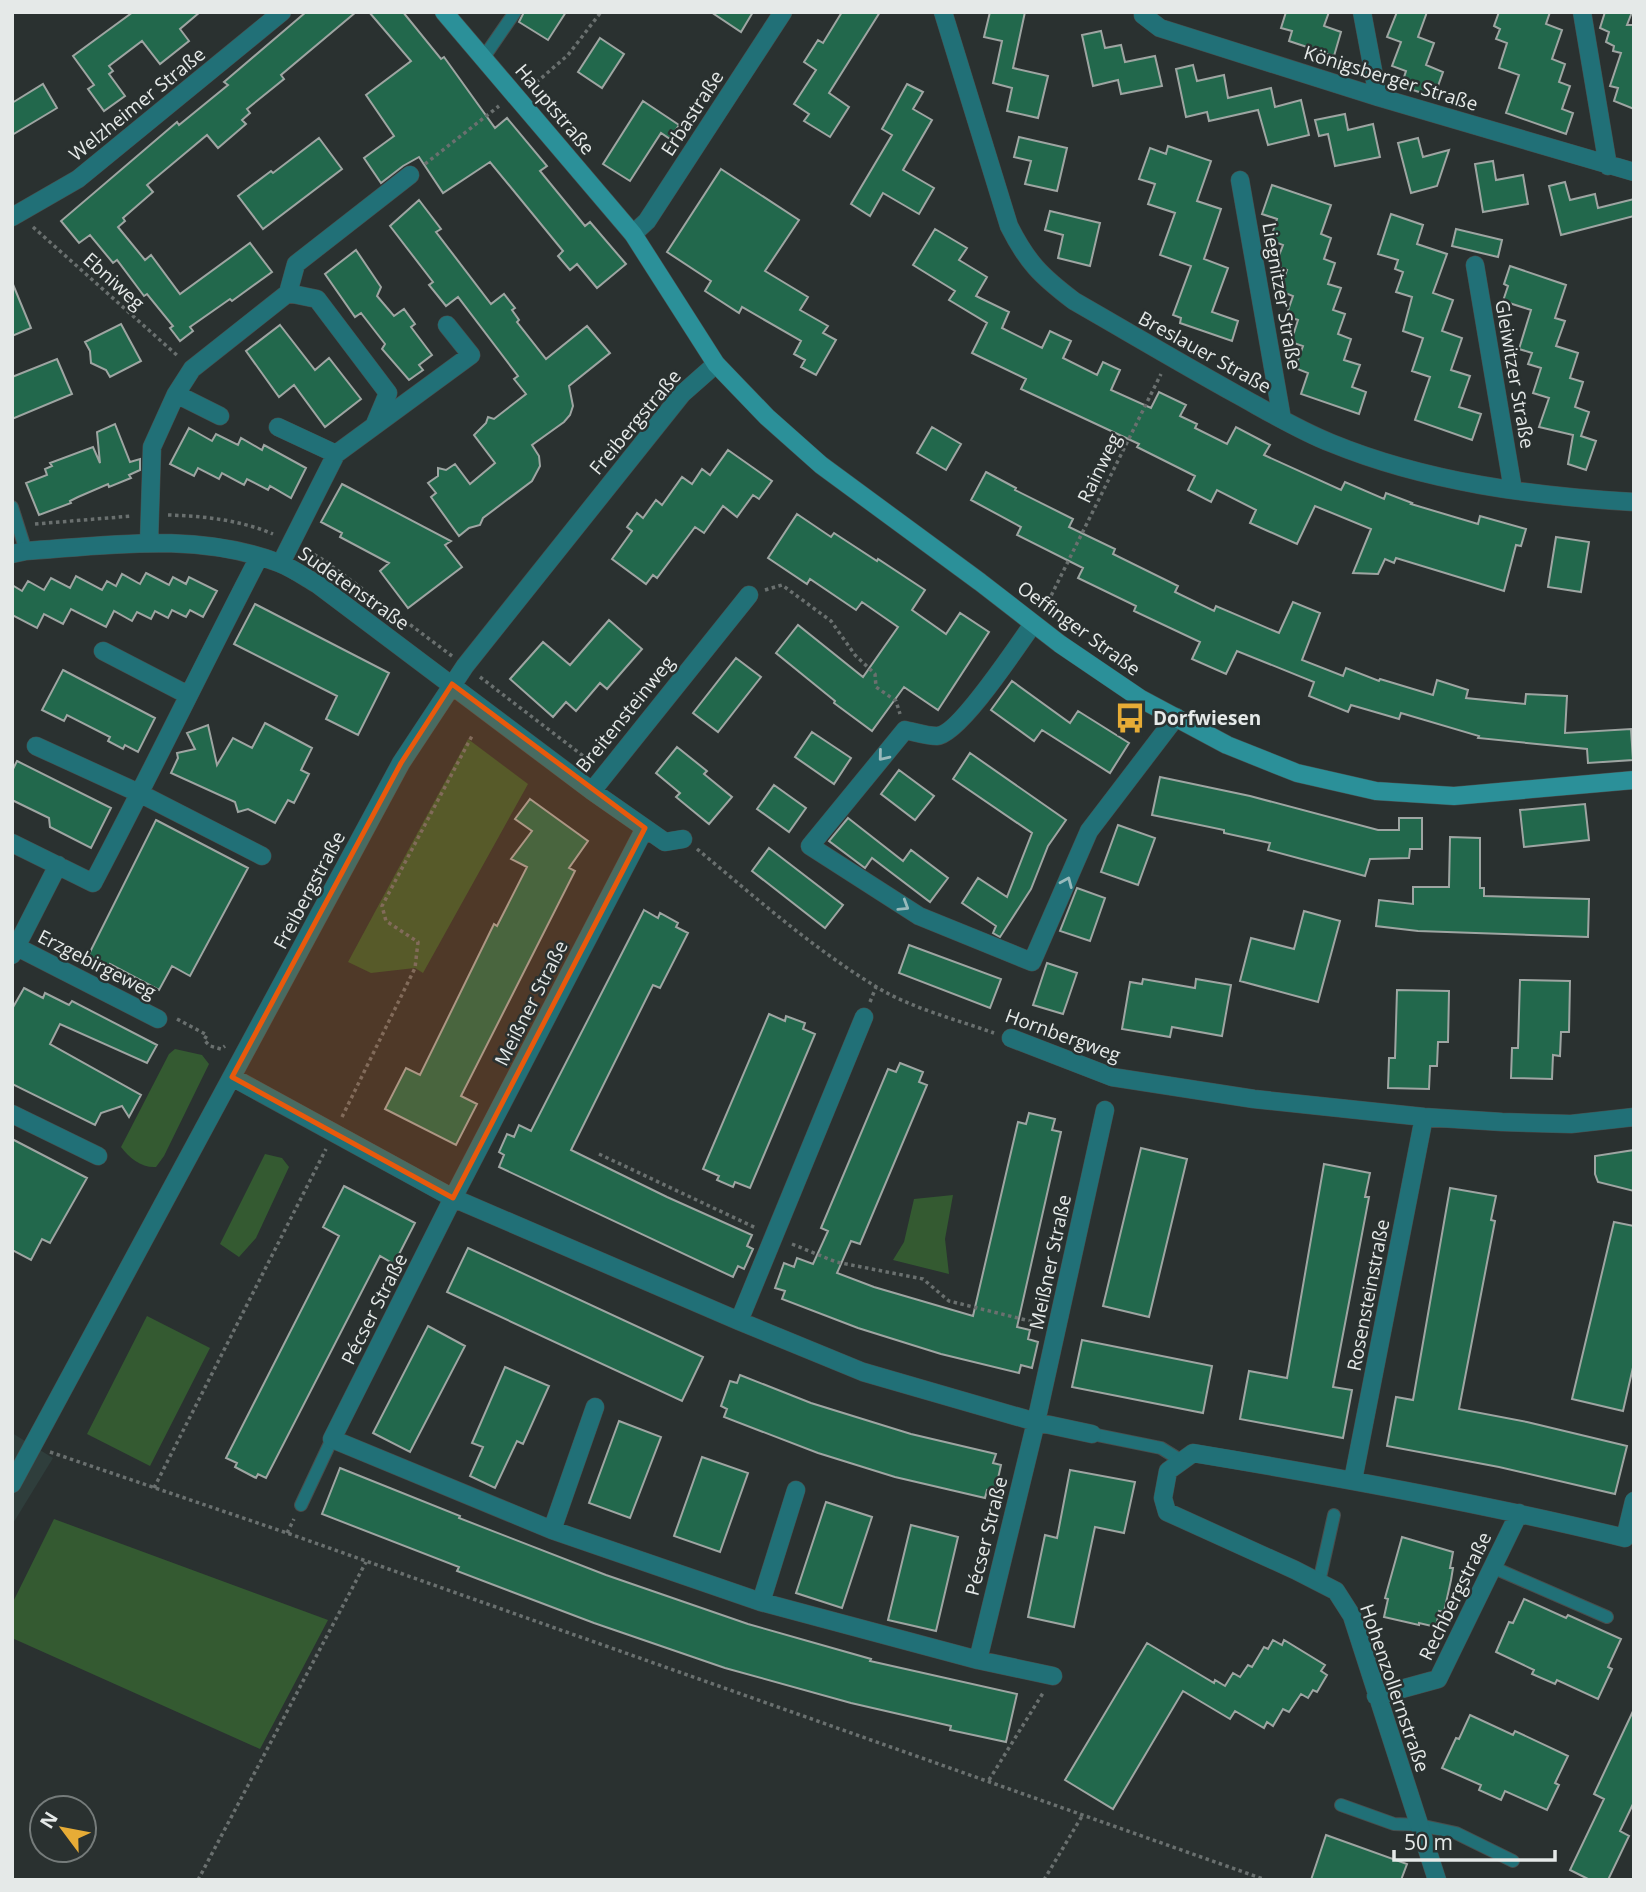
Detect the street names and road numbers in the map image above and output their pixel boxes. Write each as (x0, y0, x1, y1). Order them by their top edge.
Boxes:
street label: Königsberger Straße (1301, 39, 1481, 117)
street label: Welzheimer Straße (64, 41, 210, 167)
street label: Hauptstraße (509, 58, 601, 160)
street label: Erbastraße (655, 65, 729, 161)
street label: Liegnitzer Straße (1256, 220, 1308, 372)
street label: Ebniweg (78, 246, 150, 316)
street label: Gleiwitzer Straße (1489, 298, 1541, 450)
street label: Breslauer Straße (1134, 305, 1276, 399)
street label: Freibergstraße (583, 364, 687, 480)
street label: Rainweg (1071, 429, 1127, 507)
street label: Sudetenstraße (293, 540, 415, 636)
street label: Oeffinger Straße (1012, 574, 1146, 682)
street label: Breitensteinweg (570, 650, 680, 778)
street label: Freibergstraße (267, 826, 351, 954)
street label: Erzgebirgeweg (34, 923, 160, 1005)
street label: Meißner Straße (488, 936, 574, 1070)
street label: Hornbergweg (1002, 1002, 1124, 1068)
street label: Meißner Straße (1023, 1192, 1077, 1332)
street label: Rosensteinstraße (1341, 1217, 1395, 1373)
street label: Pécser Straße (335, 1249, 413, 1369)
street label: Pécser Straße (959, 1474, 1013, 1598)
street label: Rechbergstraße (1413, 1527, 1497, 1665)
street label: Hohenzollernstraße (1354, 1601, 1436, 1775)

